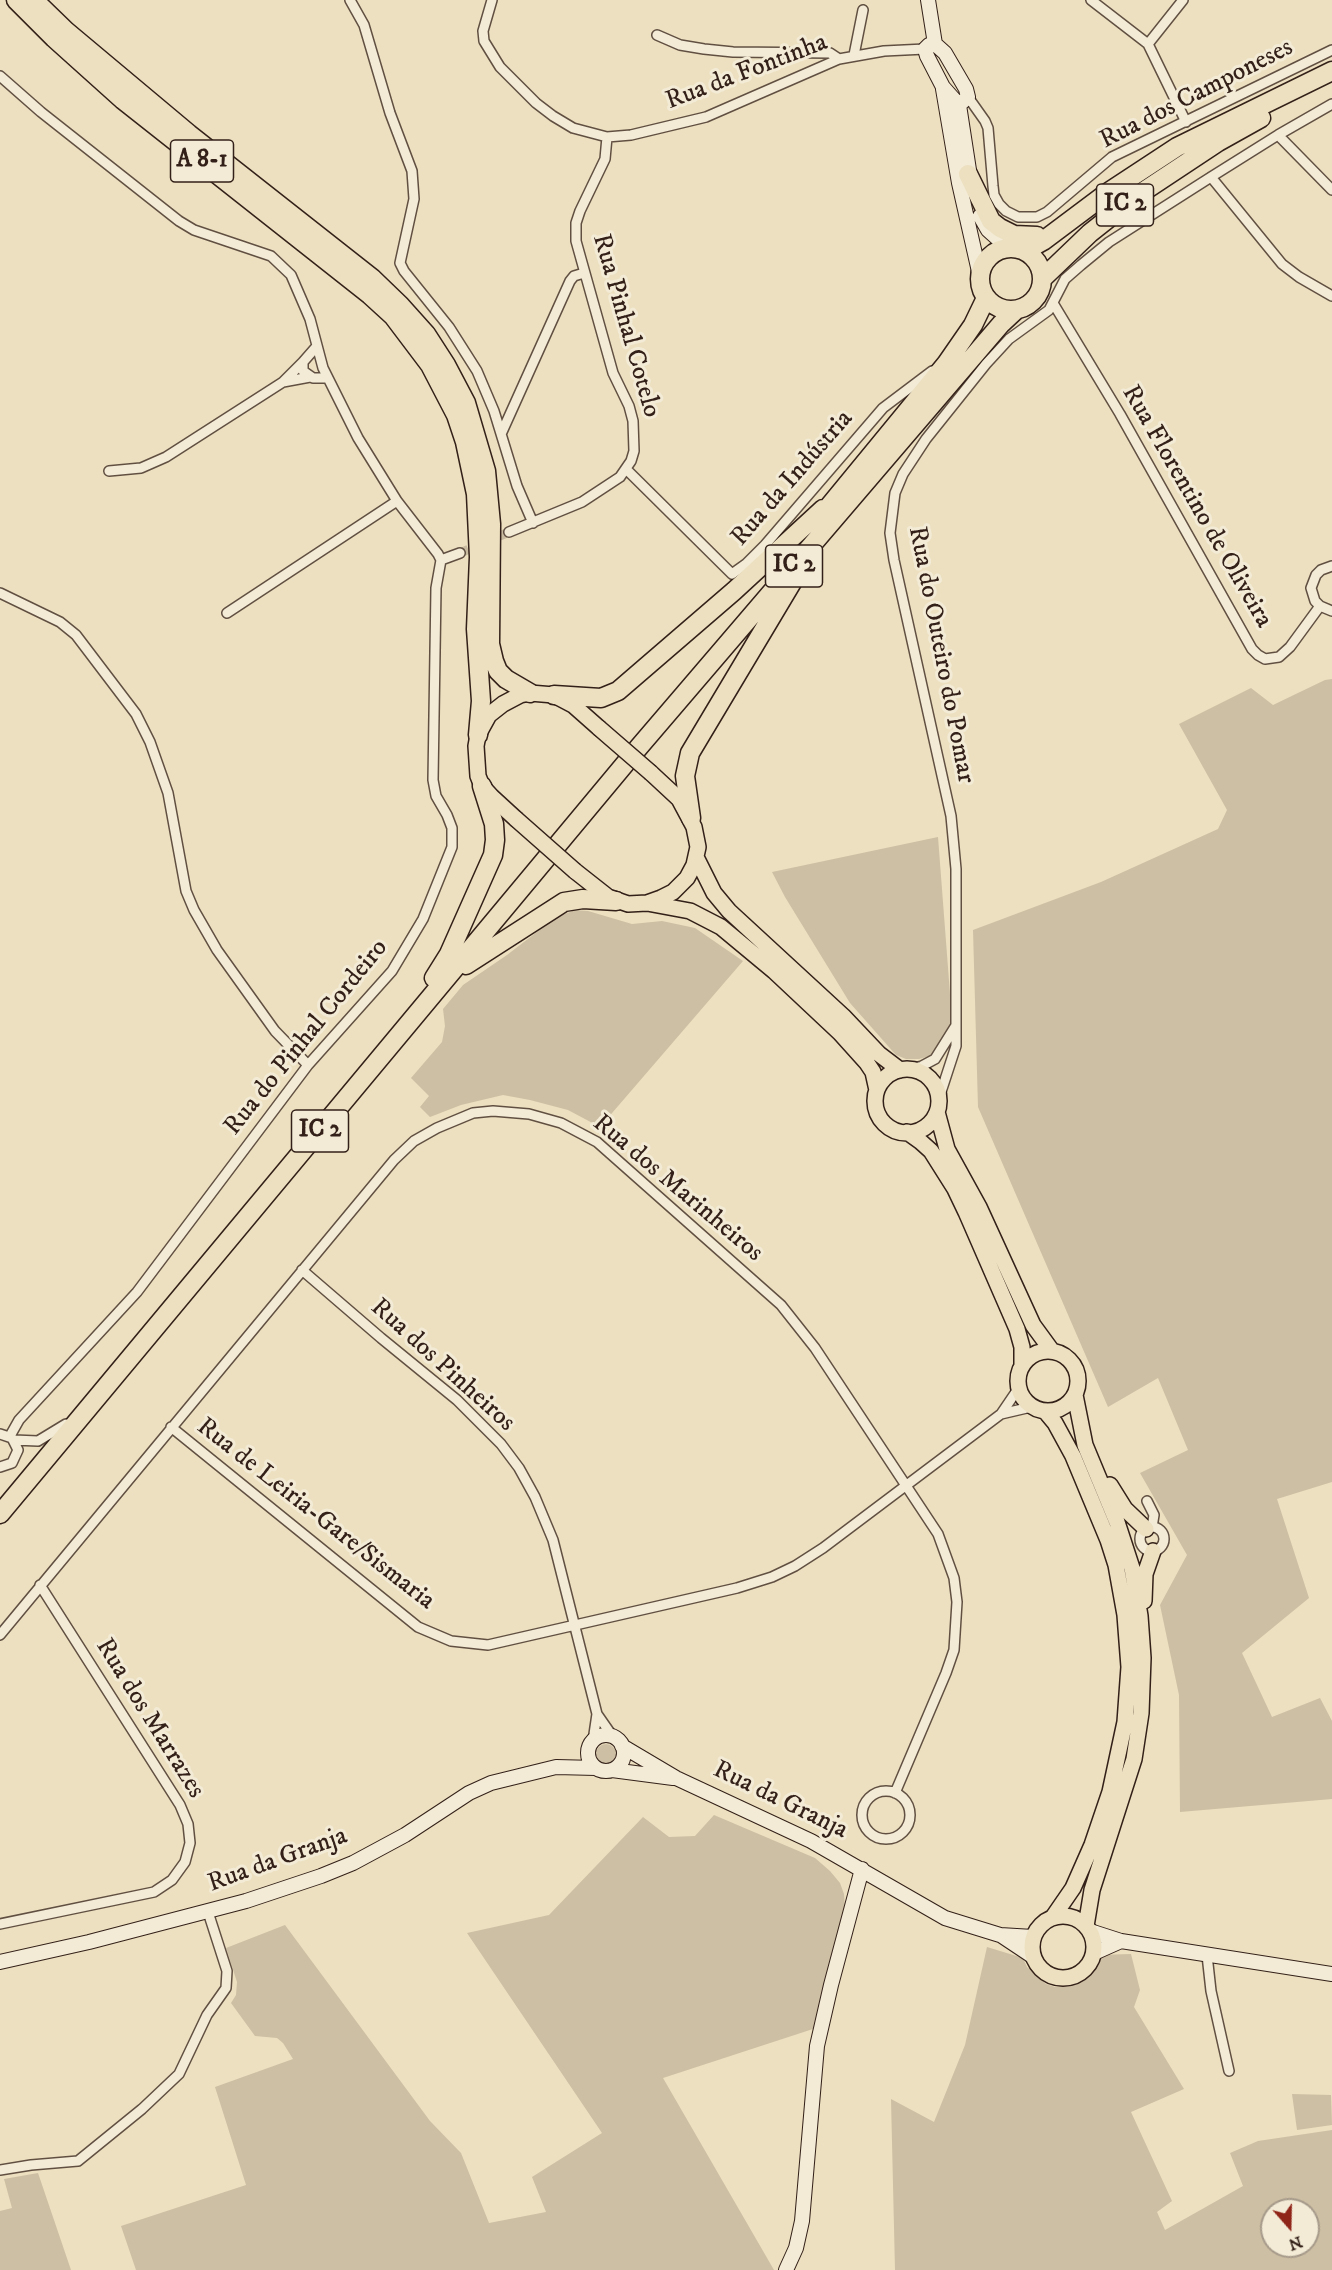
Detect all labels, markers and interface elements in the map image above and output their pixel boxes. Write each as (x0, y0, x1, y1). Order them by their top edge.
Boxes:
street label: Rua da Fontinha (662, 28, 832, 118)
street label: Rua dos Camponeses (1095, 33, 1299, 157)
road number: A 8-1 (170, 140, 234, 182)
road number: IC 2 (1096, 184, 1154, 226)
street label: Rua Pinhal Cotelo (584, 231, 666, 421)
street label: Rua Florentino de Oliveira (1114, 380, 1278, 634)
street label: Rua da Indústria (725, 405, 861, 553)
street label: Rua do Outeiro do Pomar (900, 524, 980, 786)
road number: IC 2 (766, 545, 822, 587)
street label: Rua do Pinhal Cordeiro (218, 934, 396, 1142)
street label: Rua dos Marinheiros (585, 1109, 769, 1269)
road number: IC 2 (292, 1110, 348, 1152)
street label: Rua dos Pinheiros (363, 1293, 521, 1439)
street label: Rua de Leiria-Gare/Sismaria (190, 1412, 440, 1618)
street label: Rua dos Marrazes (87, 1633, 211, 1805)
street label: Rua da Granja (708, 1755, 852, 1847)
street label: Rua da Granja (204, 1821, 352, 1901)
north arrow (1260, 2198, 1320, 2258)
text: N (1286, 2231, 1305, 2255)

